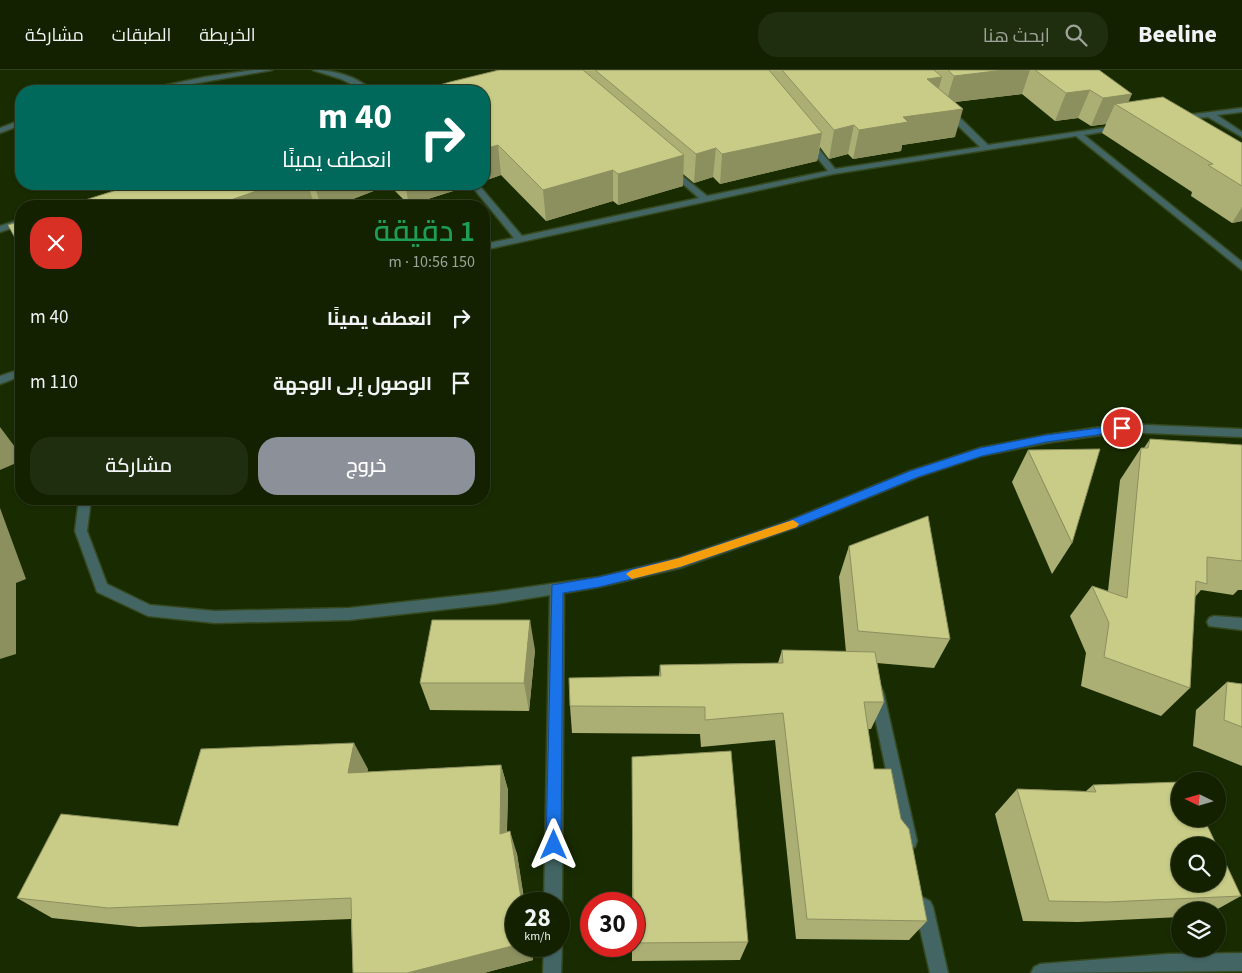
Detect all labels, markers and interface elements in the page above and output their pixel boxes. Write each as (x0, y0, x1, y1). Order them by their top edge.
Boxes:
search box (758, 12, 1108, 57)
text: Beeline (1138, 17, 1217, 52)
icon: search (1062, 21, 1090, 49)
text: مشاركة (25, 23, 84, 48)
text: الطبقات (112, 23, 171, 48)
text: الخريطة (199, 23, 256, 48)
text: ابحث هنا (983, 23, 1050, 50)
text: 40 m (318, 92, 392, 142)
icon: right (410, 105, 475, 170)
text: انعطف يمينًا (282, 144, 392, 176)
text: 1 دقيقة (374, 210, 475, 253)
button: close (30, 217, 82, 269)
text: 150 m · 10:56 (388, 251, 475, 273)
text: 40 m (30, 304, 68, 331)
icon: right (447, 304, 475, 332)
text: انعطف يمينًا (327, 306, 432, 333)
text: 110 m (30, 369, 78, 396)
icon: arrive (447, 369, 475, 397)
text: الوصول إلى الوجهة (273, 371, 432, 398)
pin (1101, 407, 1143, 449)
icon: arrive (1108, 414, 1136, 442)
button: مشاركة (30, 437, 248, 495)
button: خروج (258, 437, 475, 495)
north arrow (1171, 772, 1226, 828)
map controls (1171, 772, 1226, 957)
position arrow (527, 818, 579, 870)
button: search (1171, 837, 1226, 892)
speed limit sign: 30 (580, 892, 645, 957)
text: 28 (524, 900, 551, 936)
button: layers (1171, 902, 1226, 957)
text: km/h (524, 928, 551, 945)

